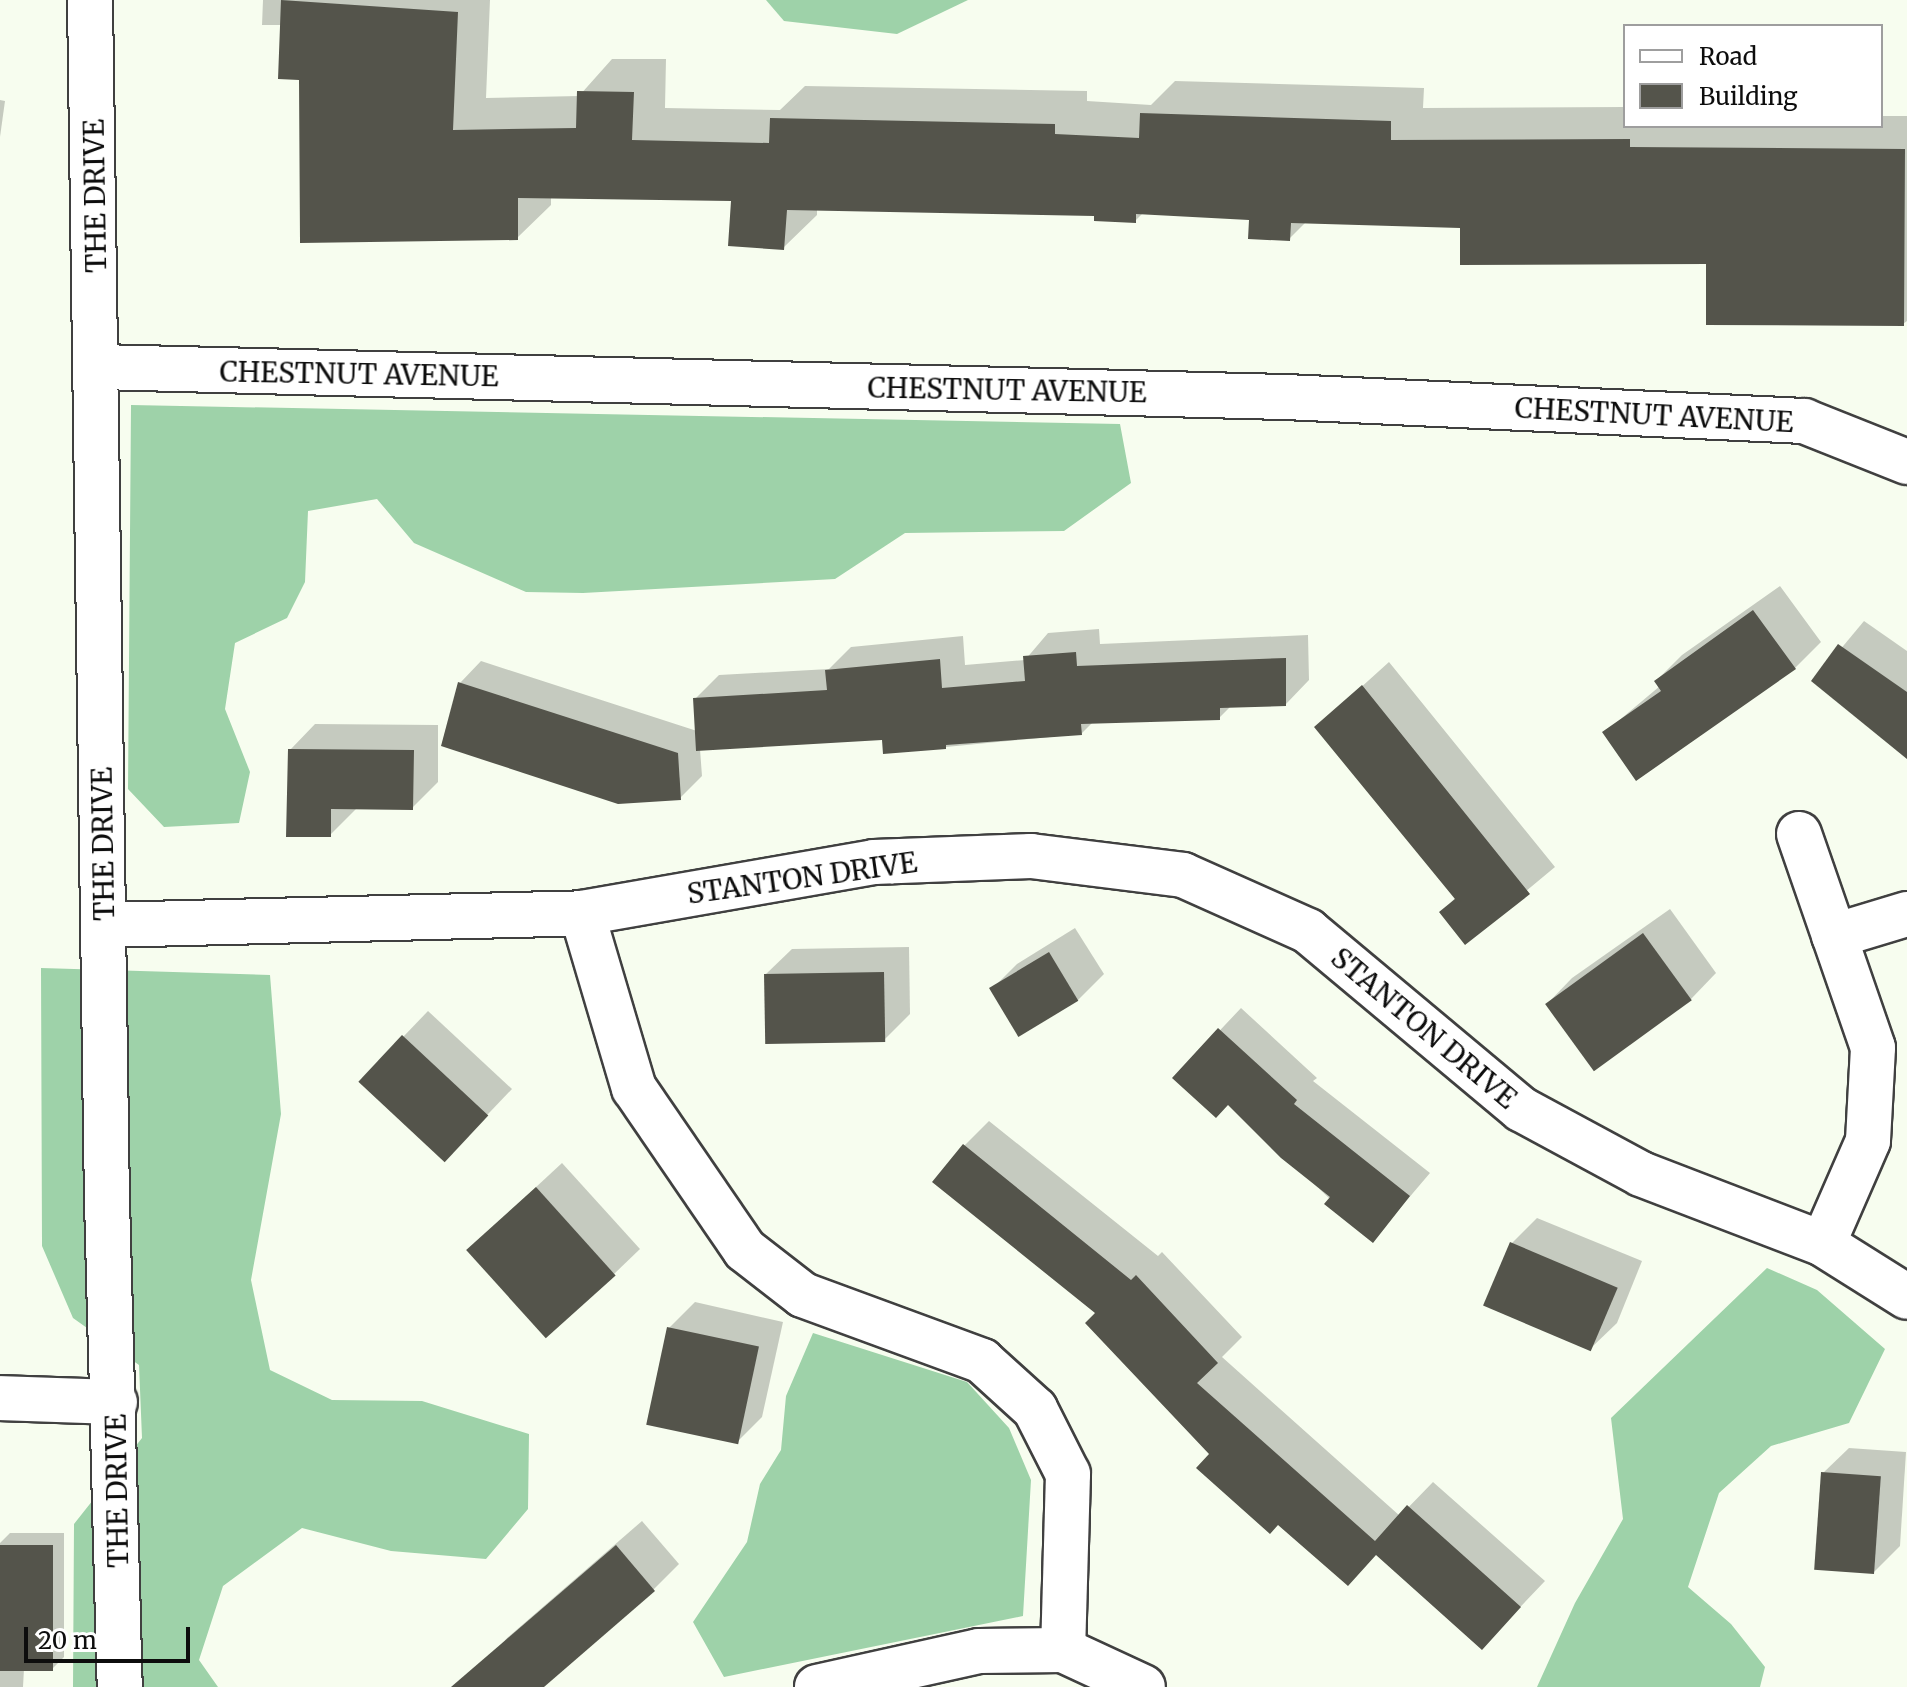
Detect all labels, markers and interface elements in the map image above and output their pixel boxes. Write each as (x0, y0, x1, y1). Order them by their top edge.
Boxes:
legend (1623, 24, 1883, 128)
text: Road (1699, 41, 1757, 72)
text: Building (1699, 81, 1798, 112)
street label: THE DRIVE (77, 119, 113, 273)
street label: CHESTNUT AVENUE (219, 355, 499, 393)
street label: CHESTNUT AVENUE (867, 371, 1147, 409)
street label: CHESTNUT AVENUE (1514, 391, 1794, 439)
street label: THE DRIVE (85, 767, 121, 921)
street label: STANTON DRIVE (685, 845, 919, 911)
street label: STANTON DRIVE (1324, 941, 1524, 1115)
street label: THE DRIVE (99, 1414, 135, 1568)
scale bar (28, 1611, 194, 1661)
text: 20 m (38, 1625, 97, 1656)

